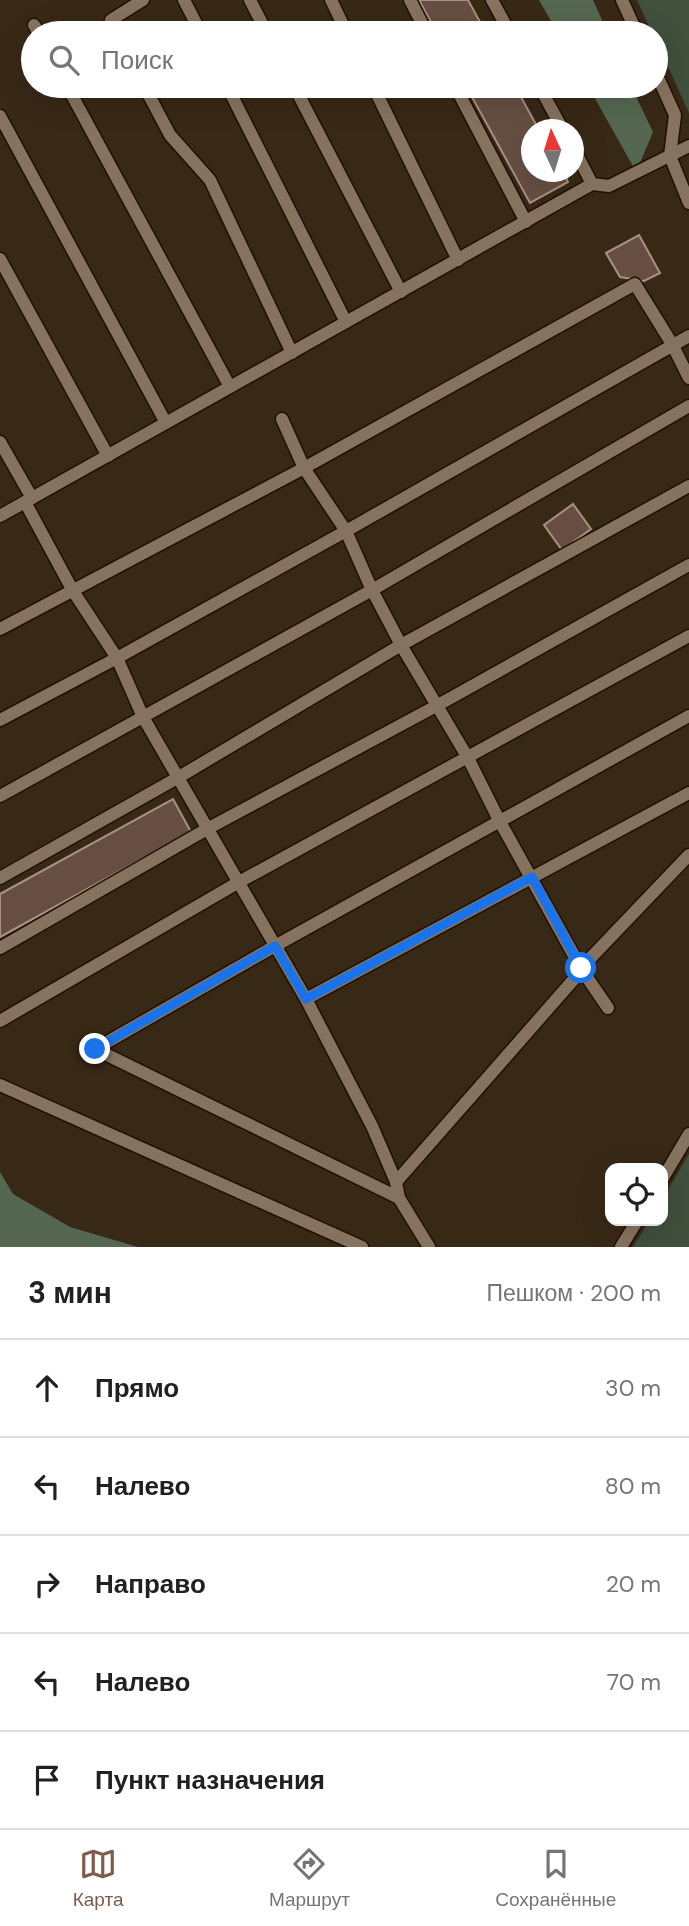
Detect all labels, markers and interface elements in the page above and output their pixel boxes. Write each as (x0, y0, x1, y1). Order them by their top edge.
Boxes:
search box (21, 21, 668, 98)
icon: search (45, 41, 83, 79)
text: Поиск (101, 43, 173, 77)
north arrow (521, 119, 584, 182)
route start (565, 952, 596, 983)
route end (79, 1033, 110, 1064)
map controls (605, 1163, 668, 1226)
button: locate (605, 1163, 668, 1226)
text: 3 мин (28, 1273, 112, 1312)
text: Пешком · 200 m (486, 1278, 661, 1308)
icon: ahead (28, 1369, 66, 1407)
text: Прямо (95, 1371, 179, 1405)
text: 30 m (605, 1373, 661, 1403)
icon: left (28, 1467, 66, 1505)
text: Налево (95, 1469, 190, 1503)
text: 80 m (605, 1471, 661, 1501)
icon: right (28, 1565, 66, 1603)
text: Направо (95, 1567, 206, 1601)
text: 20 m (606, 1569, 661, 1599)
icon: left (28, 1663, 66, 1701)
text: Налево (95, 1665, 190, 1699)
text: 70 m (607, 1667, 661, 1697)
icon: arrive (28, 1761, 66, 1799)
text: Пункт назначения (95, 1763, 325, 1797)
tab: Карта (73, 1845, 124, 1912)
tab: Маршрут (269, 1845, 350, 1912)
tab: Сохранённые (495, 1845, 616, 1912)

